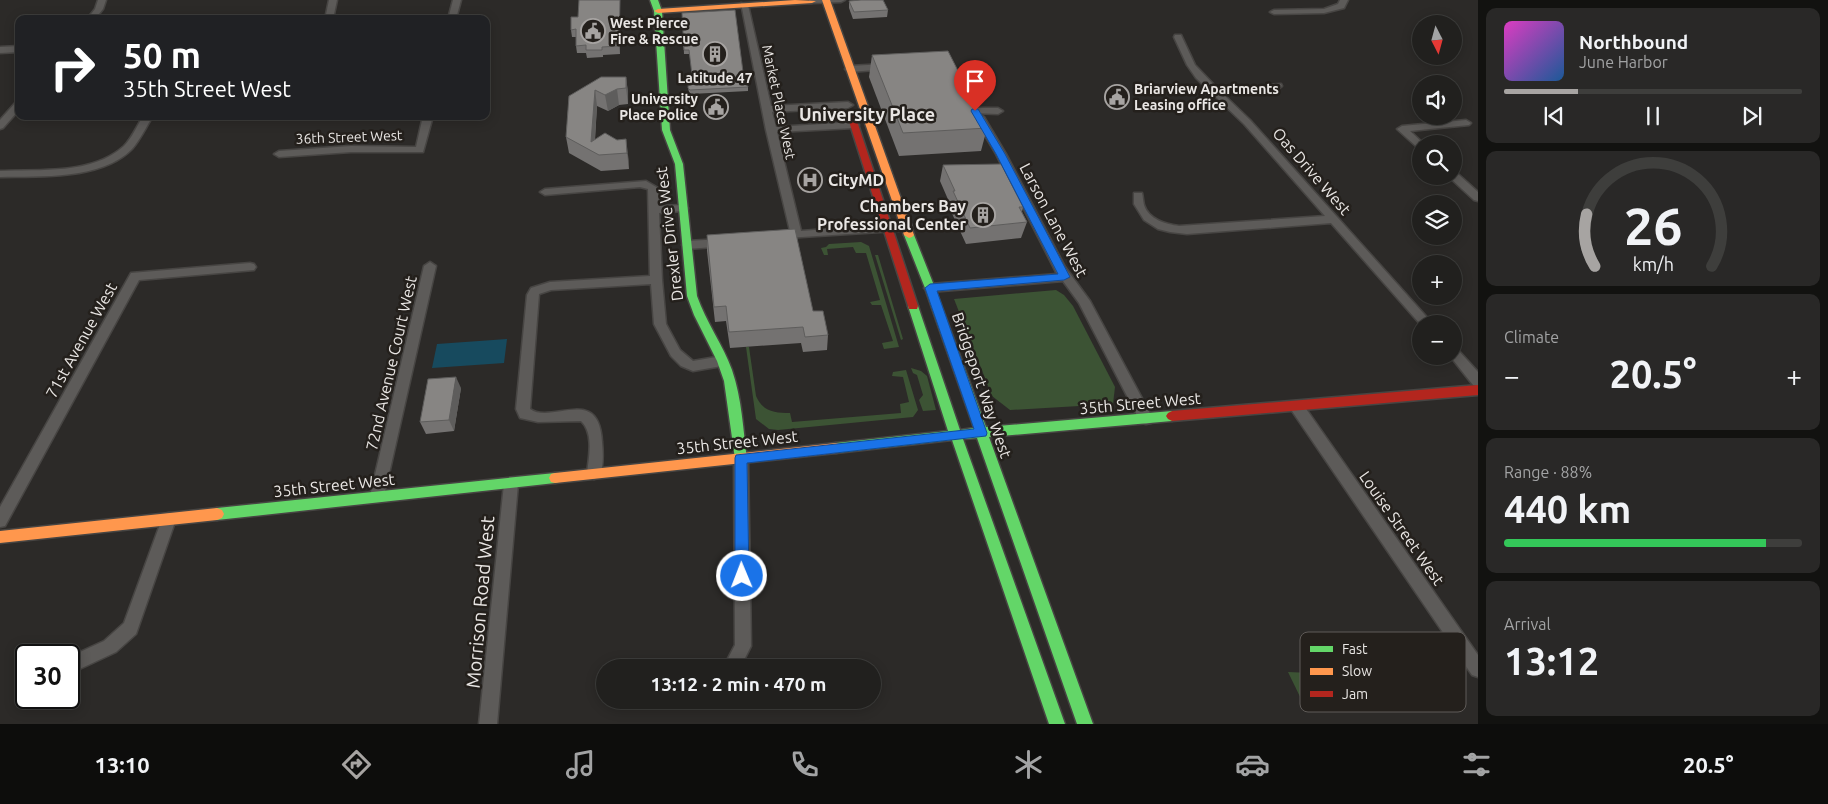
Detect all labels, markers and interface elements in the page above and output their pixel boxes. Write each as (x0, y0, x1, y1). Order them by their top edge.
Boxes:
place label: West Pierce Fire & Rescue (610, 15, 699, 47)
north arrow (1412, 15, 1462, 65)
map controls (1412, 15, 1462, 365)
public building icon: West Pierce Fire & Rescue (580, 18, 606, 44)
text: Northbound (1579, 31, 1688, 53)
icon: right (40, 35, 105, 100)
text: 50 m (123, 35, 201, 75)
building icon: Latitude 47 (702, 41, 728, 67)
street label: Market Place West (759, 43, 799, 161)
text: June Harbor (1579, 53, 1668, 71)
pin (954, 60, 996, 111)
icon: arrive (961, 67, 989, 95)
place label: Latitude 47 (677, 70, 753, 86)
button: sound (1412, 75, 1462, 125)
text: 35th Street West (123, 76, 291, 101)
place label: Briarview Apartments Leasing office (1134, 81, 1279, 113)
public building icon: Briarview Apartments Leasing office (1104, 84, 1130, 110)
place label: University Place Police (619, 91, 699, 123)
public building icon: University Place Police (703, 94, 729, 120)
icon: previous (1540, 102, 1568, 130)
icon: pause (1639, 102, 1667, 130)
icon: next (1738, 102, 1766, 130)
district label: University Place (799, 104, 935, 124)
street label: Oas Drive West (1269, 124, 1355, 219)
street label: 36th Street West (295, 127, 403, 147)
button: search (1412, 135, 1462, 185)
street label: Larson Lane West (1016, 160, 1092, 281)
street label: Drexler Drive West (652, 165, 686, 302)
hospital icon: CityMD (797, 167, 823, 193)
place label: CityMD (828, 171, 884, 189)
button: layers (1412, 195, 1462, 245)
place label: Chambers Bay Professional Center (817, 197, 966, 233)
text: 26 (1624, 197, 1682, 255)
building icon: Chambers Bay Professional Center (970, 202, 996, 228)
text: km/h (1632, 254, 1674, 274)
button: + (1412, 255, 1462, 305)
street label: 72nd Avenue Court West (362, 273, 420, 452)
street label: 71st Avenue West (42, 279, 121, 401)
street label: Bridgeport Way West (949, 310, 1016, 461)
button: − (1412, 315, 1462, 365)
text: Climate (1504, 328, 1559, 346)
text: 20.5° (1609, 353, 1697, 395)
text: − (1504, 360, 1520, 391)
text: + (1786, 360, 1802, 391)
street label: 35th Street West (1078, 389, 1202, 417)
street label: 35th Street West (675, 427, 799, 457)
text: Range · 88% (1504, 463, 1592, 481)
street label: Louise Street West (1356, 468, 1448, 589)
street label: 35th Street West (272, 470, 396, 500)
text: 440 km (1504, 488, 1631, 530)
street label: Morrison Road West (462, 514, 499, 689)
position arrow (715, 549, 767, 601)
text: Arrival (1504, 615, 1551, 633)
legend (1300, 632, 1466, 712)
text: 13:12 (1504, 640, 1599, 682)
text: Fast (1342, 641, 1368, 657)
speed limit sign: 30 (15, 644, 80, 709)
text: Slow (1342, 663, 1372, 679)
text: 13:12 · 2 min · 470 m (651, 673, 826, 695)
text: Jam (1342, 686, 1368, 702)
icon: directions (339, 747, 374, 782)
icon: music (563, 747, 598, 782)
icon: phone (787, 747, 822, 782)
icon: climate (1011, 747, 1046, 782)
icon: car (1235, 747, 1270, 782)
icon: filters (1459, 747, 1494, 782)
text: 13:10 (95, 752, 150, 777)
text: 20.5° (1683, 752, 1733, 777)

